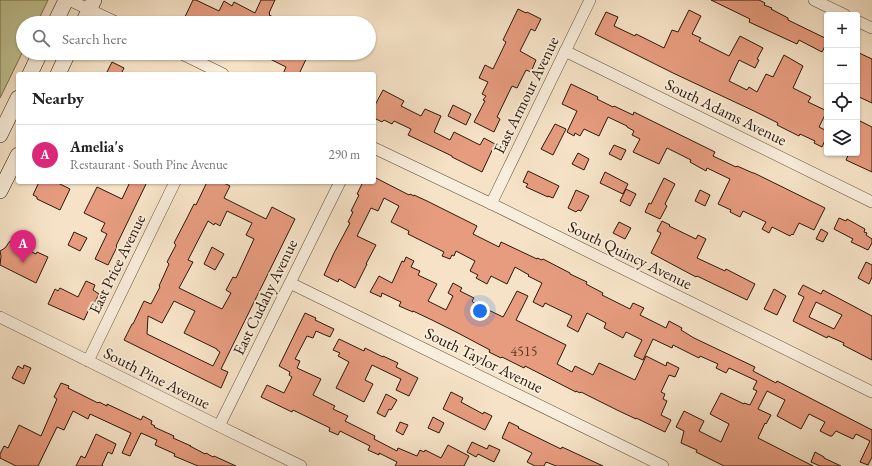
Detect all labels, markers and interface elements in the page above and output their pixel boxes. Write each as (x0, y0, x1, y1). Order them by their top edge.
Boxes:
map controls (824, 12, 860, 156)
button: + (824, 12, 860, 48)
search box (16, 16, 376, 60)
icon: search (30, 27, 52, 49)
text: Search here (62, 29, 127, 48)
street label: East Armour Avenue (488, 33, 564, 157)
button: − (824, 48, 860, 84)
street label: South Adams Avenue (662, 74, 790, 150)
button: locate (824, 84, 860, 120)
text: Nearby (32, 87, 84, 109)
button: layers (824, 120, 860, 156)
text: Amelia's (70, 137, 123, 156)
text: A (40, 146, 50, 163)
text: 290 m (329, 146, 360, 163)
text: Restaurant · South Pine Avenue (70, 156, 228, 173)
street label: East Price Avenue (84, 211, 150, 317)
street label: South Quincy Avenue (564, 216, 696, 294)
pin: A (10, 230, 36, 263)
street label: East Cudahy Avenue (228, 236, 302, 358)
your location (470, 301, 490, 321)
street label: South Taylor Avenue (422, 322, 546, 398)
street label: South Pine Avenue (100, 342, 214, 414)
house number: 4515 (511, 342, 537, 360)

